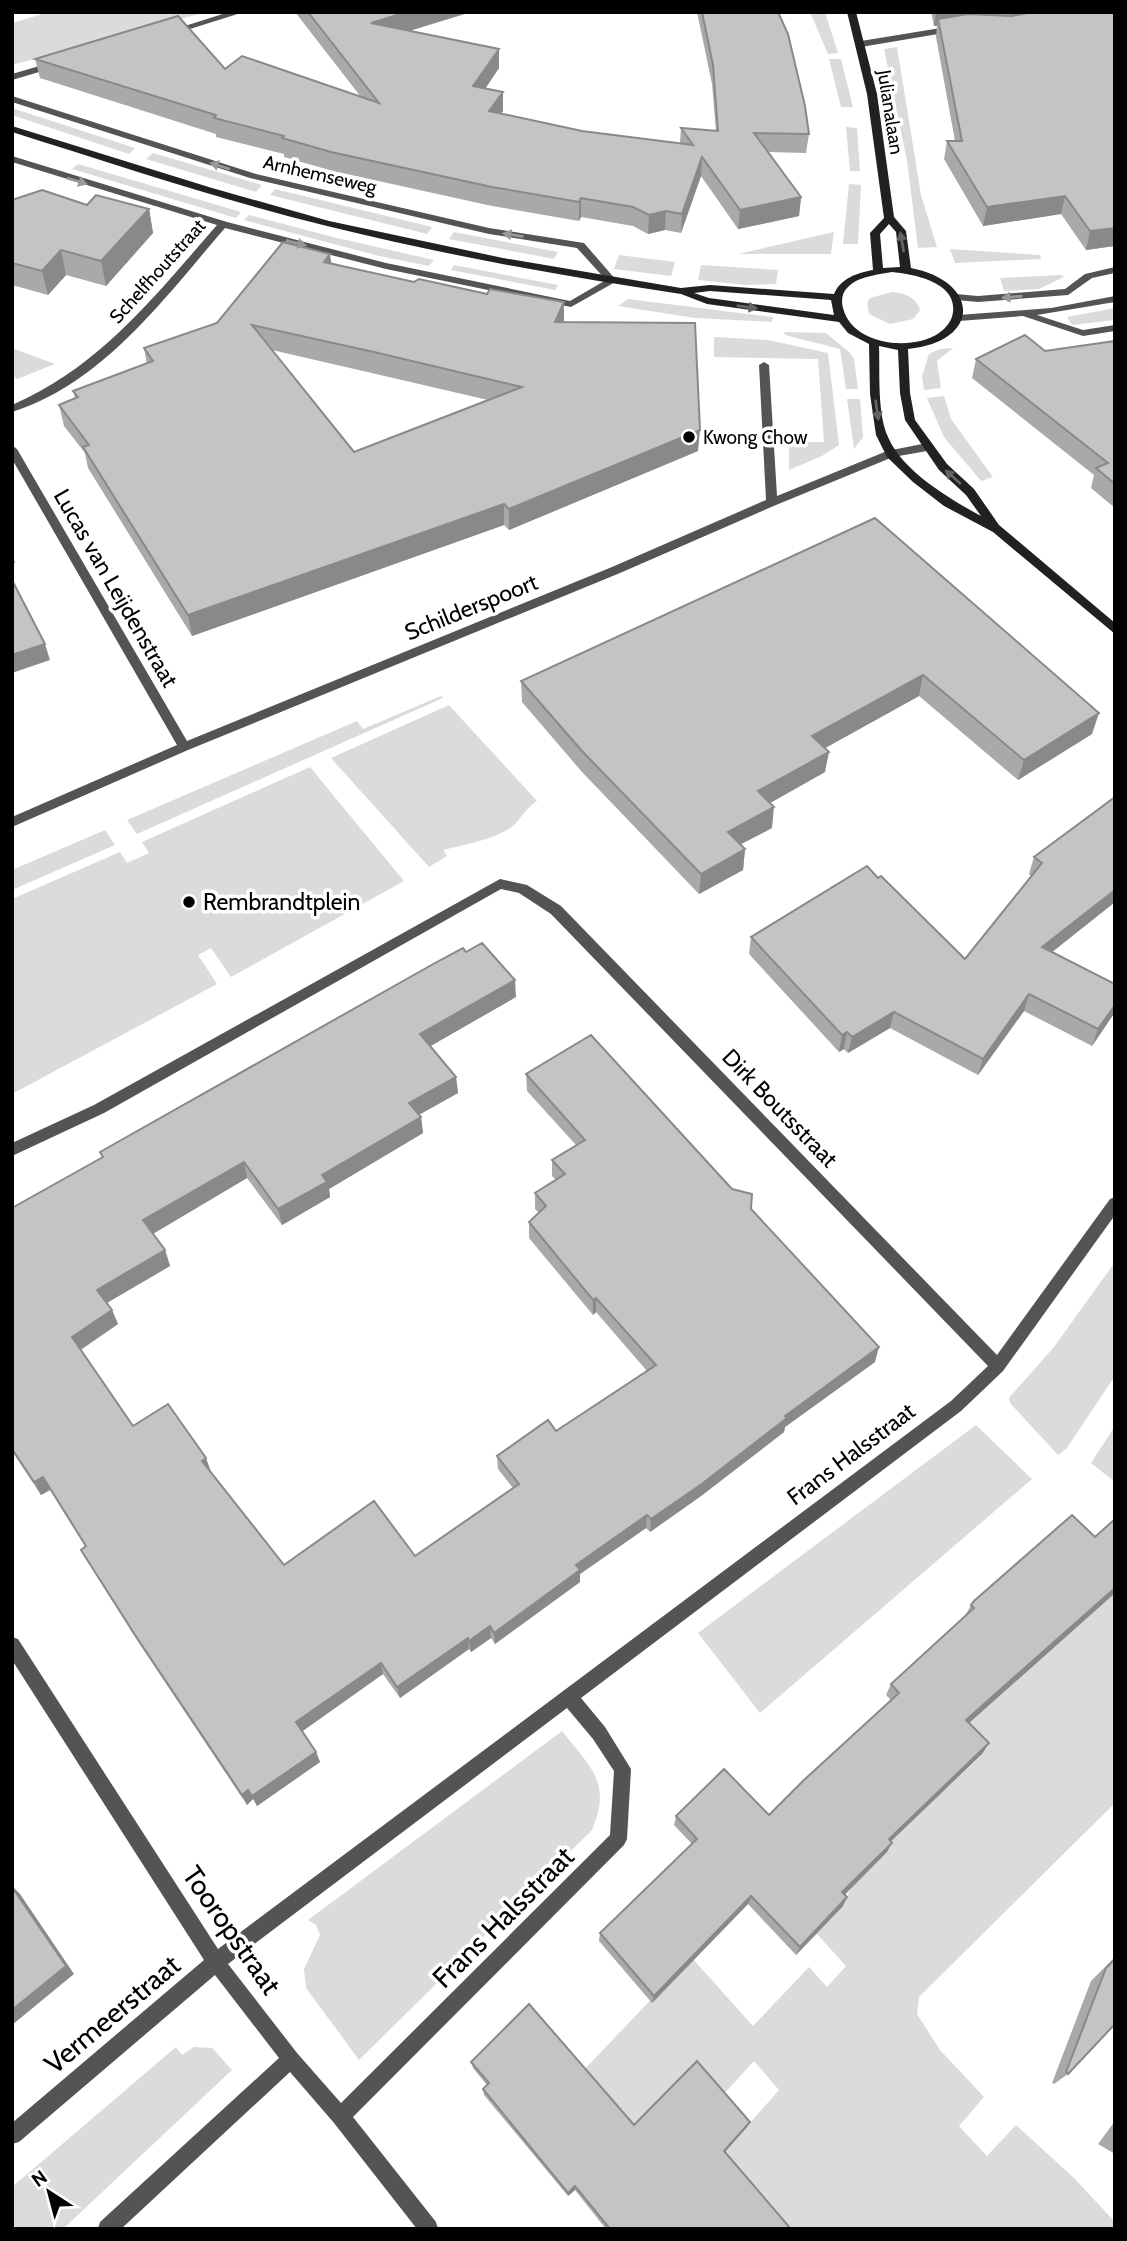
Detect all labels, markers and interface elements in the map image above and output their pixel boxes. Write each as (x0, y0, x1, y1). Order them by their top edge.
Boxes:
street label: Julianalaan (872, 67, 909, 156)
street label: Arnhemseweg (261, 150, 379, 199)
one-way arrow (209, 160, 230, 171)
one-way arrow (67, 176, 88, 186)
street label: Schelfhoutstraat (105, 214, 211, 328)
one-way arrow (502, 229, 524, 240)
one-way arrow (896, 231, 907, 253)
one-way arrow (285, 238, 307, 249)
one-way arrow (1001, 292, 1023, 303)
one-way arrow (736, 301, 758, 312)
one-way arrow (872, 399, 883, 421)
place label: Kwong Chow (703, 426, 808, 449)
marker: Kwong Chow (681, 429, 697, 445)
one-way arrow (944, 469, 962, 485)
street label: Lucas van Leijdenstraat (48, 484, 184, 692)
street label: Schilderspoort (400, 568, 542, 646)
place label: Rembrandtplein (203, 888, 360, 916)
marker: Rembrandtplein (181, 894, 197, 910)
street label: Dirk Boutsstraat (716, 1043, 844, 1173)
street label: Frans Halsstraat (782, 1397, 921, 1511)
street label: Frans Halsstraat (425, 1839, 581, 1995)
street label: Tooropstraat (175, 1859, 289, 2001)
street label: Vermeerstraat (37, 1948, 187, 2080)
north arrow (14, 2157, 84, 2227)
text: N (27, 2165, 51, 2192)

